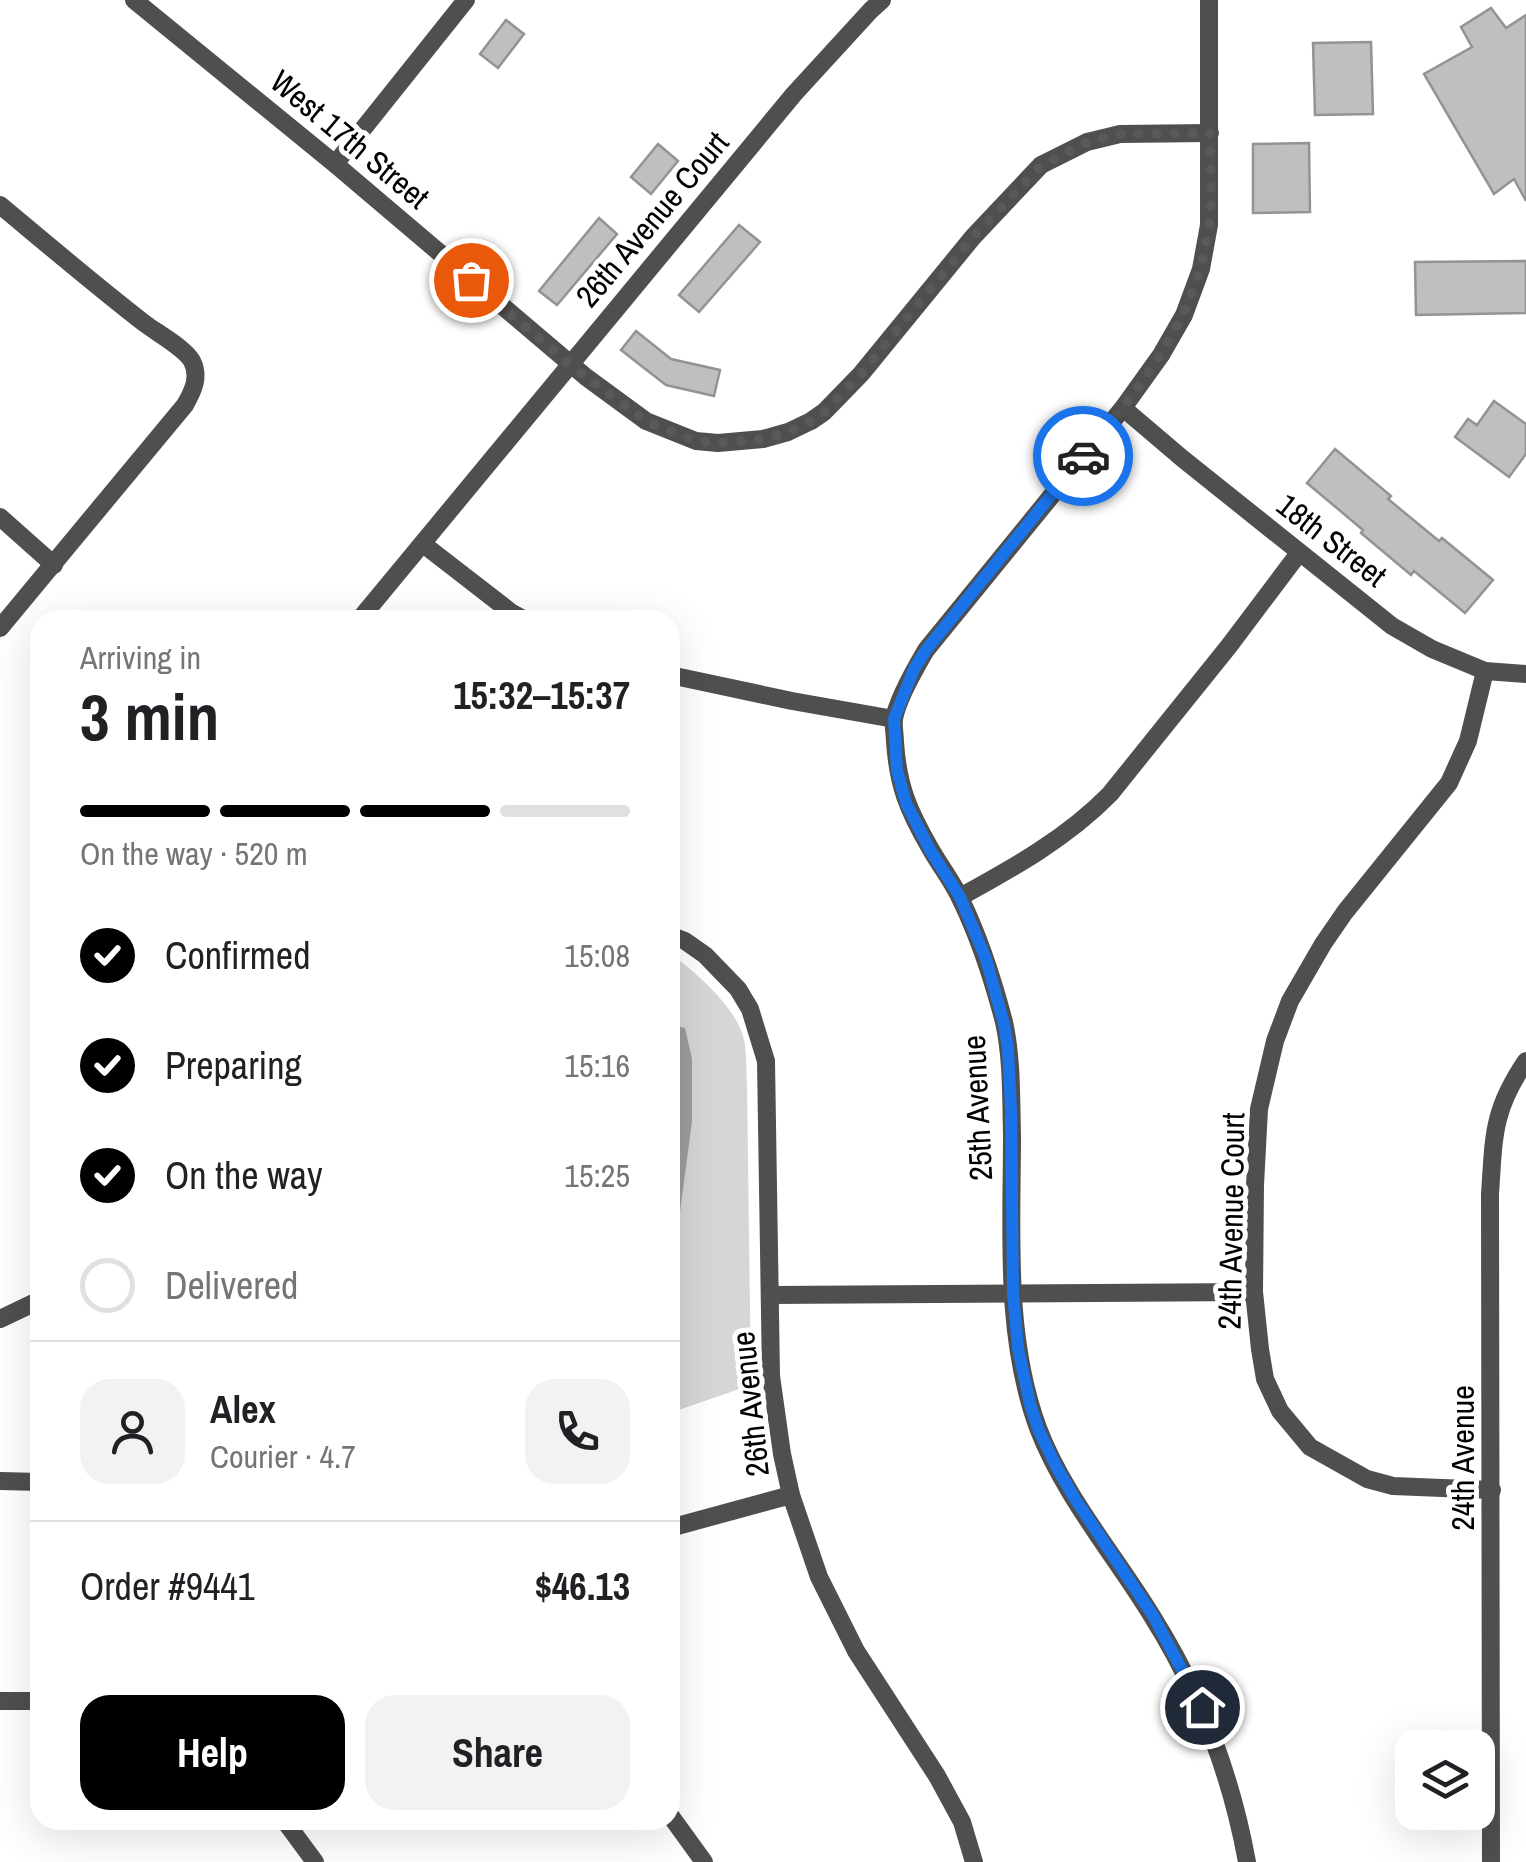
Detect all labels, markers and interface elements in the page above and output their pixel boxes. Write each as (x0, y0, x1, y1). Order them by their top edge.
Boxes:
street label: West 17th Street (261, 60, 439, 218)
street label: 26th Avenue Court (566, 122, 738, 316)
pin (429, 238, 514, 323)
icon: bag (444, 253, 499, 308)
courier (1033, 406, 1133, 506)
icon: car (1056, 429, 1111, 484)
street label: 18th Street (1268, 484, 1396, 596)
text: Arriving in (80, 636, 201, 679)
text: 15:32–15:37 (453, 670, 630, 721)
text: 3 min (80, 673, 219, 760)
text: On the way · 520 m (80, 832, 308, 875)
icon: check (80, 928, 135, 983)
text: Confirmed (165, 930, 310, 981)
text: 15:08 (564, 934, 630, 977)
street label: 25th Avenue (952, 1034, 1002, 1182)
icon: check (80, 1038, 135, 1093)
text: Preparing (165, 1040, 302, 1091)
text: 15:16 (564, 1044, 630, 1087)
street label: 24th Avenue Court (1208, 1112, 1254, 1330)
icon: check (80, 1148, 135, 1203)
text: On the way (165, 1150, 323, 1201)
text: 15:25 (564, 1154, 630, 1197)
text: Delivered (165, 1260, 298, 1311)
street label: 26th Avenue (721, 1329, 779, 1479)
button: person (80, 1379, 185, 1484)
button: phone (525, 1379, 630, 1484)
text: Alex (210, 1384, 276, 1435)
street label: 24th Avenue (1441, 1385, 1484, 1531)
text: Courier · 4.7 (210, 1435, 356, 1478)
text: Order #9441 (80, 1561, 255, 1612)
text: $46.13 (535, 1561, 630, 1612)
pin (1160, 1665, 1245, 1750)
icon: home (1175, 1680, 1230, 1735)
button: Help (80, 1695, 345, 1810)
button: Share (365, 1695, 630, 1810)
map controls (1395, 1730, 1495, 1830)
button: layers (1395, 1730, 1495, 1830)

